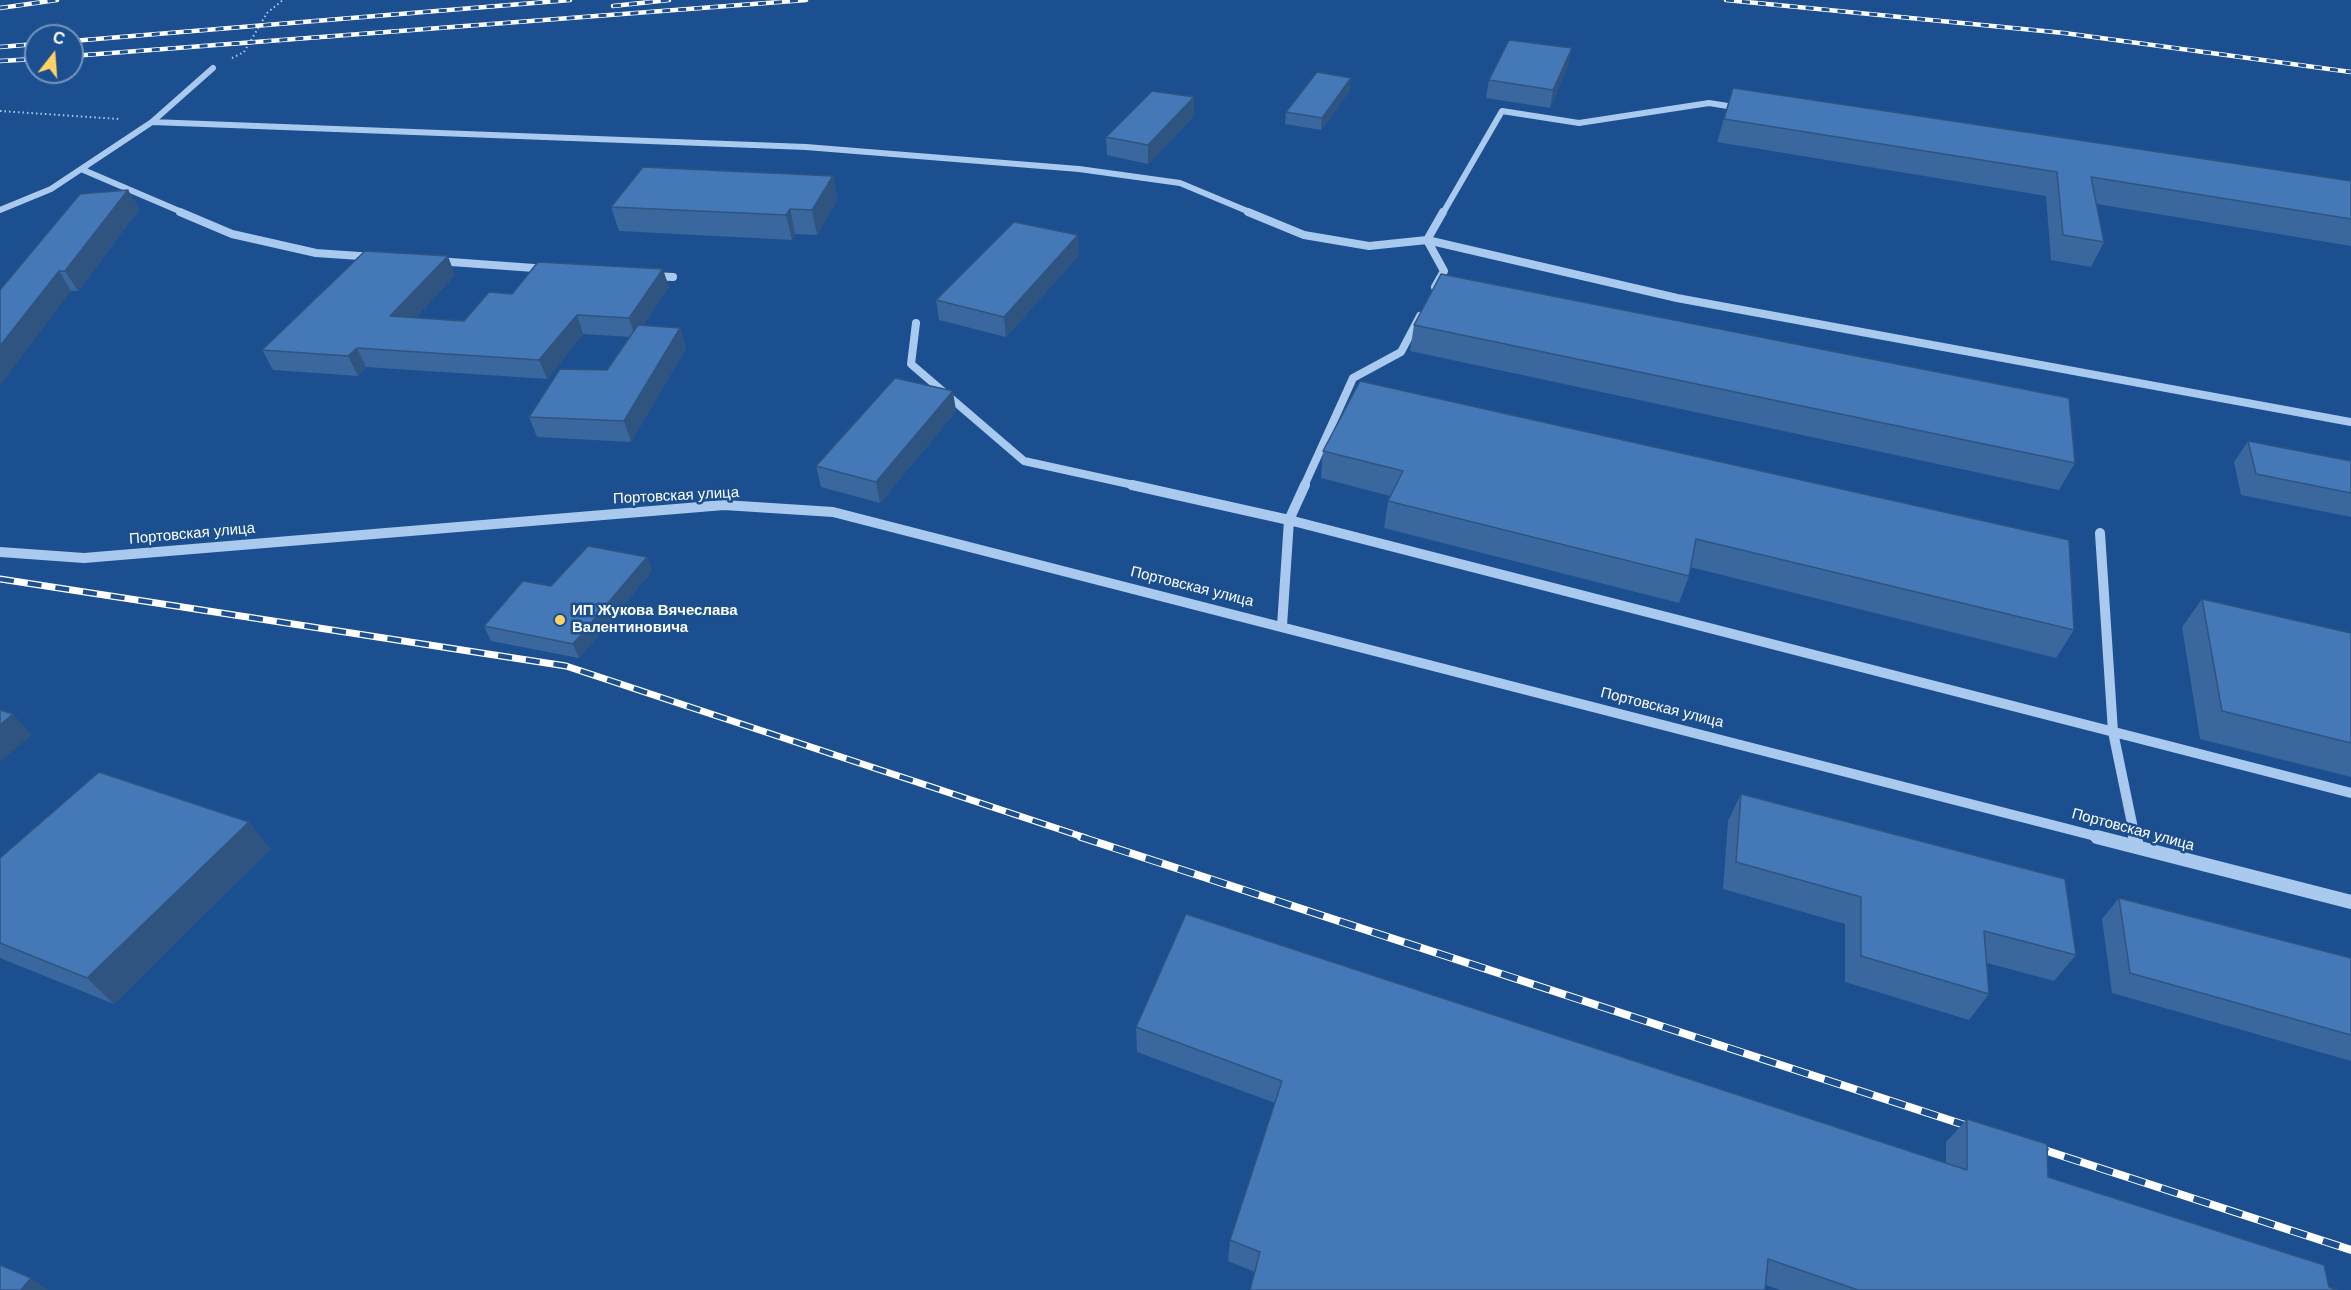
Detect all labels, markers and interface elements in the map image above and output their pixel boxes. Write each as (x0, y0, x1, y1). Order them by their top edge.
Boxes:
north arrow (24, 24, 84, 84)
text: С (51, 28, 67, 48)
street label: Портовская улица (612, 484, 740, 508)
street label: Портовская улица (128, 520, 256, 548)
street label: Портовская улица (1129, 563, 1255, 611)
place label: ИП Жукова Вячеслава Валентиновича (572, 602, 738, 637)
marker: ИП Жукова Вячеслава Валентиновича (553, 613, 567, 627)
street label: Портовская улица (1599, 684, 1725, 732)
street label: Портовская улица (2070, 805, 2196, 855)

